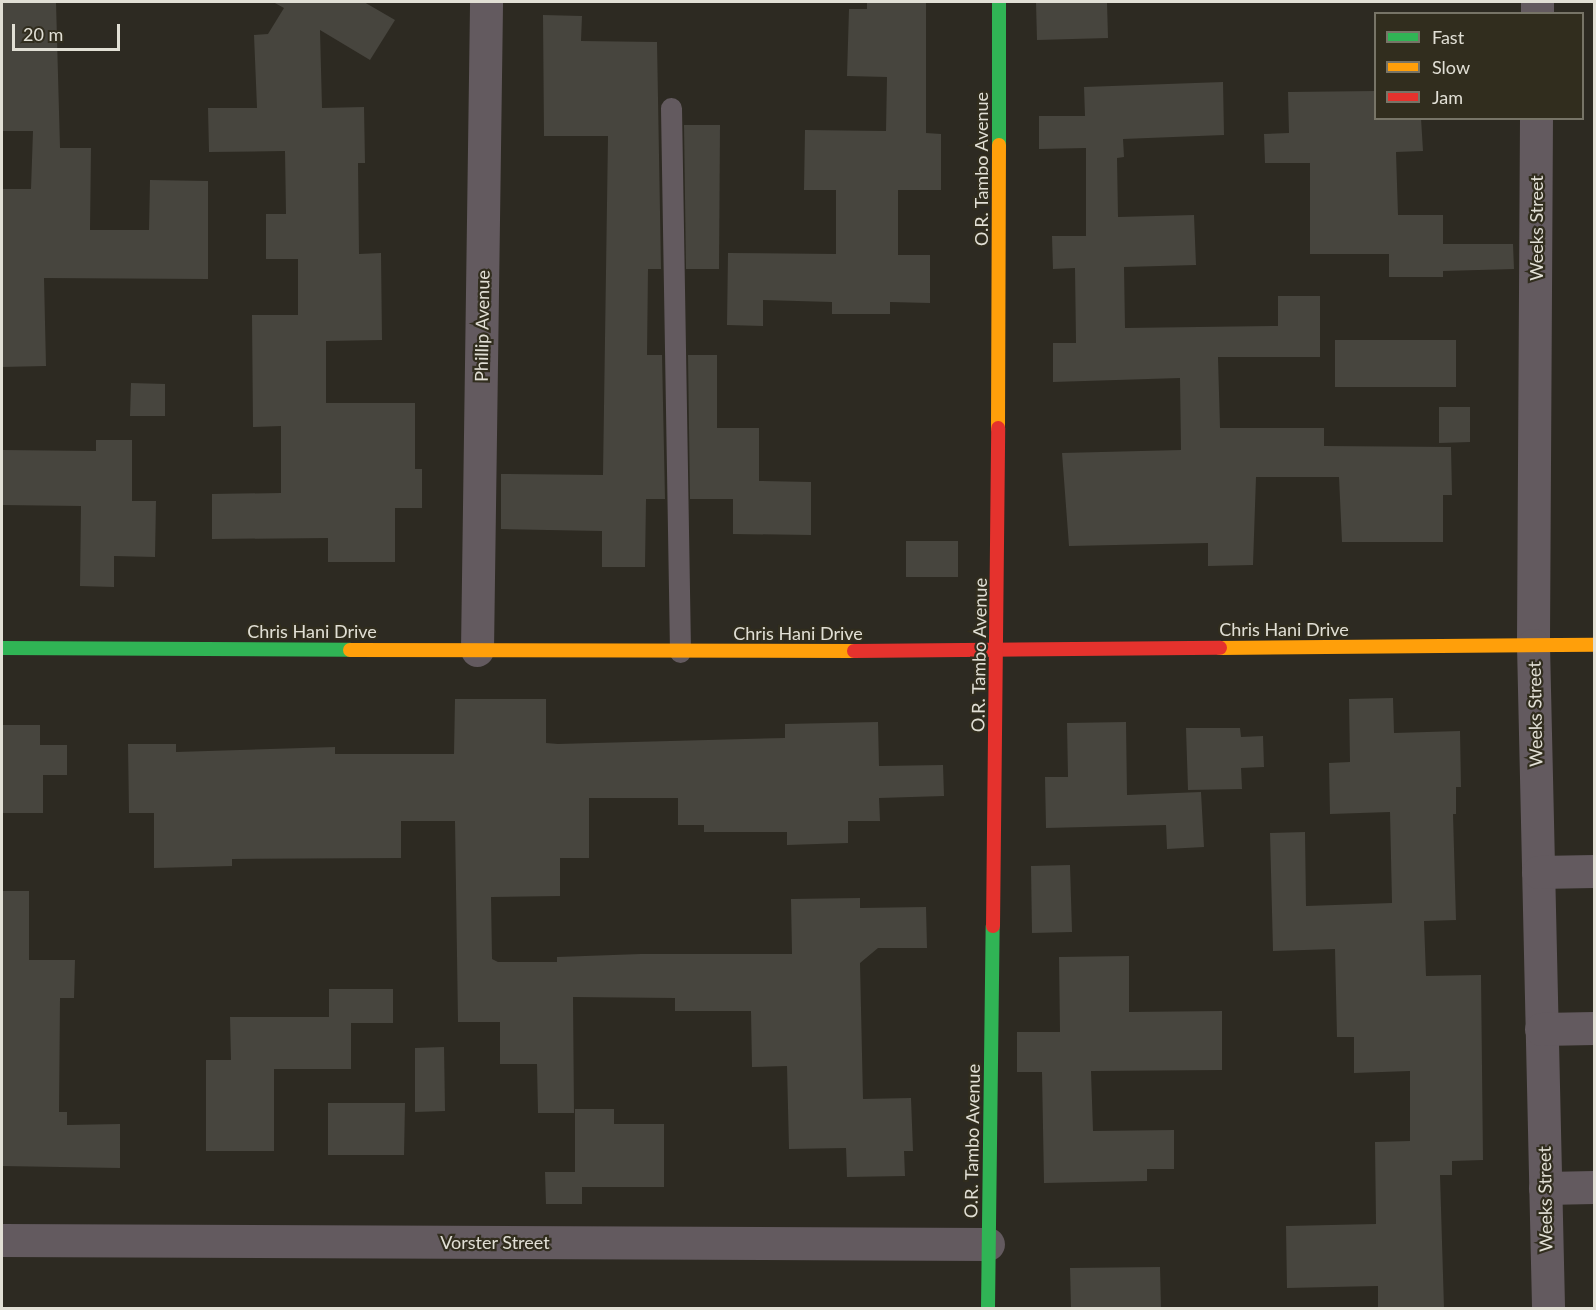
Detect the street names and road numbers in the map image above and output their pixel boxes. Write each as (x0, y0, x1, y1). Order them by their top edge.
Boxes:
street label: O.R. Tambo Avenue (970, 91, 992, 247)
street label: Weeks Street (1525, 175, 1547, 281)
street label: Phillip Avenue (470, 270, 494, 382)
street label: O.R. Tambo Avenue (967, 577, 991, 733)
street label: Chris Hani Drive (1219, 618, 1349, 640)
street label: Chris Hani Drive (247, 620, 377, 642)
street label: Chris Hani Drive (733, 622, 863, 644)
street label: Weeks Street (1523, 661, 1547, 767)
street label: O.R. Tambo Avenue (960, 1063, 984, 1219)
street label: Weeks Street (1533, 1146, 1557, 1252)
street label: Vorster Street (440, 1231, 550, 1253)

